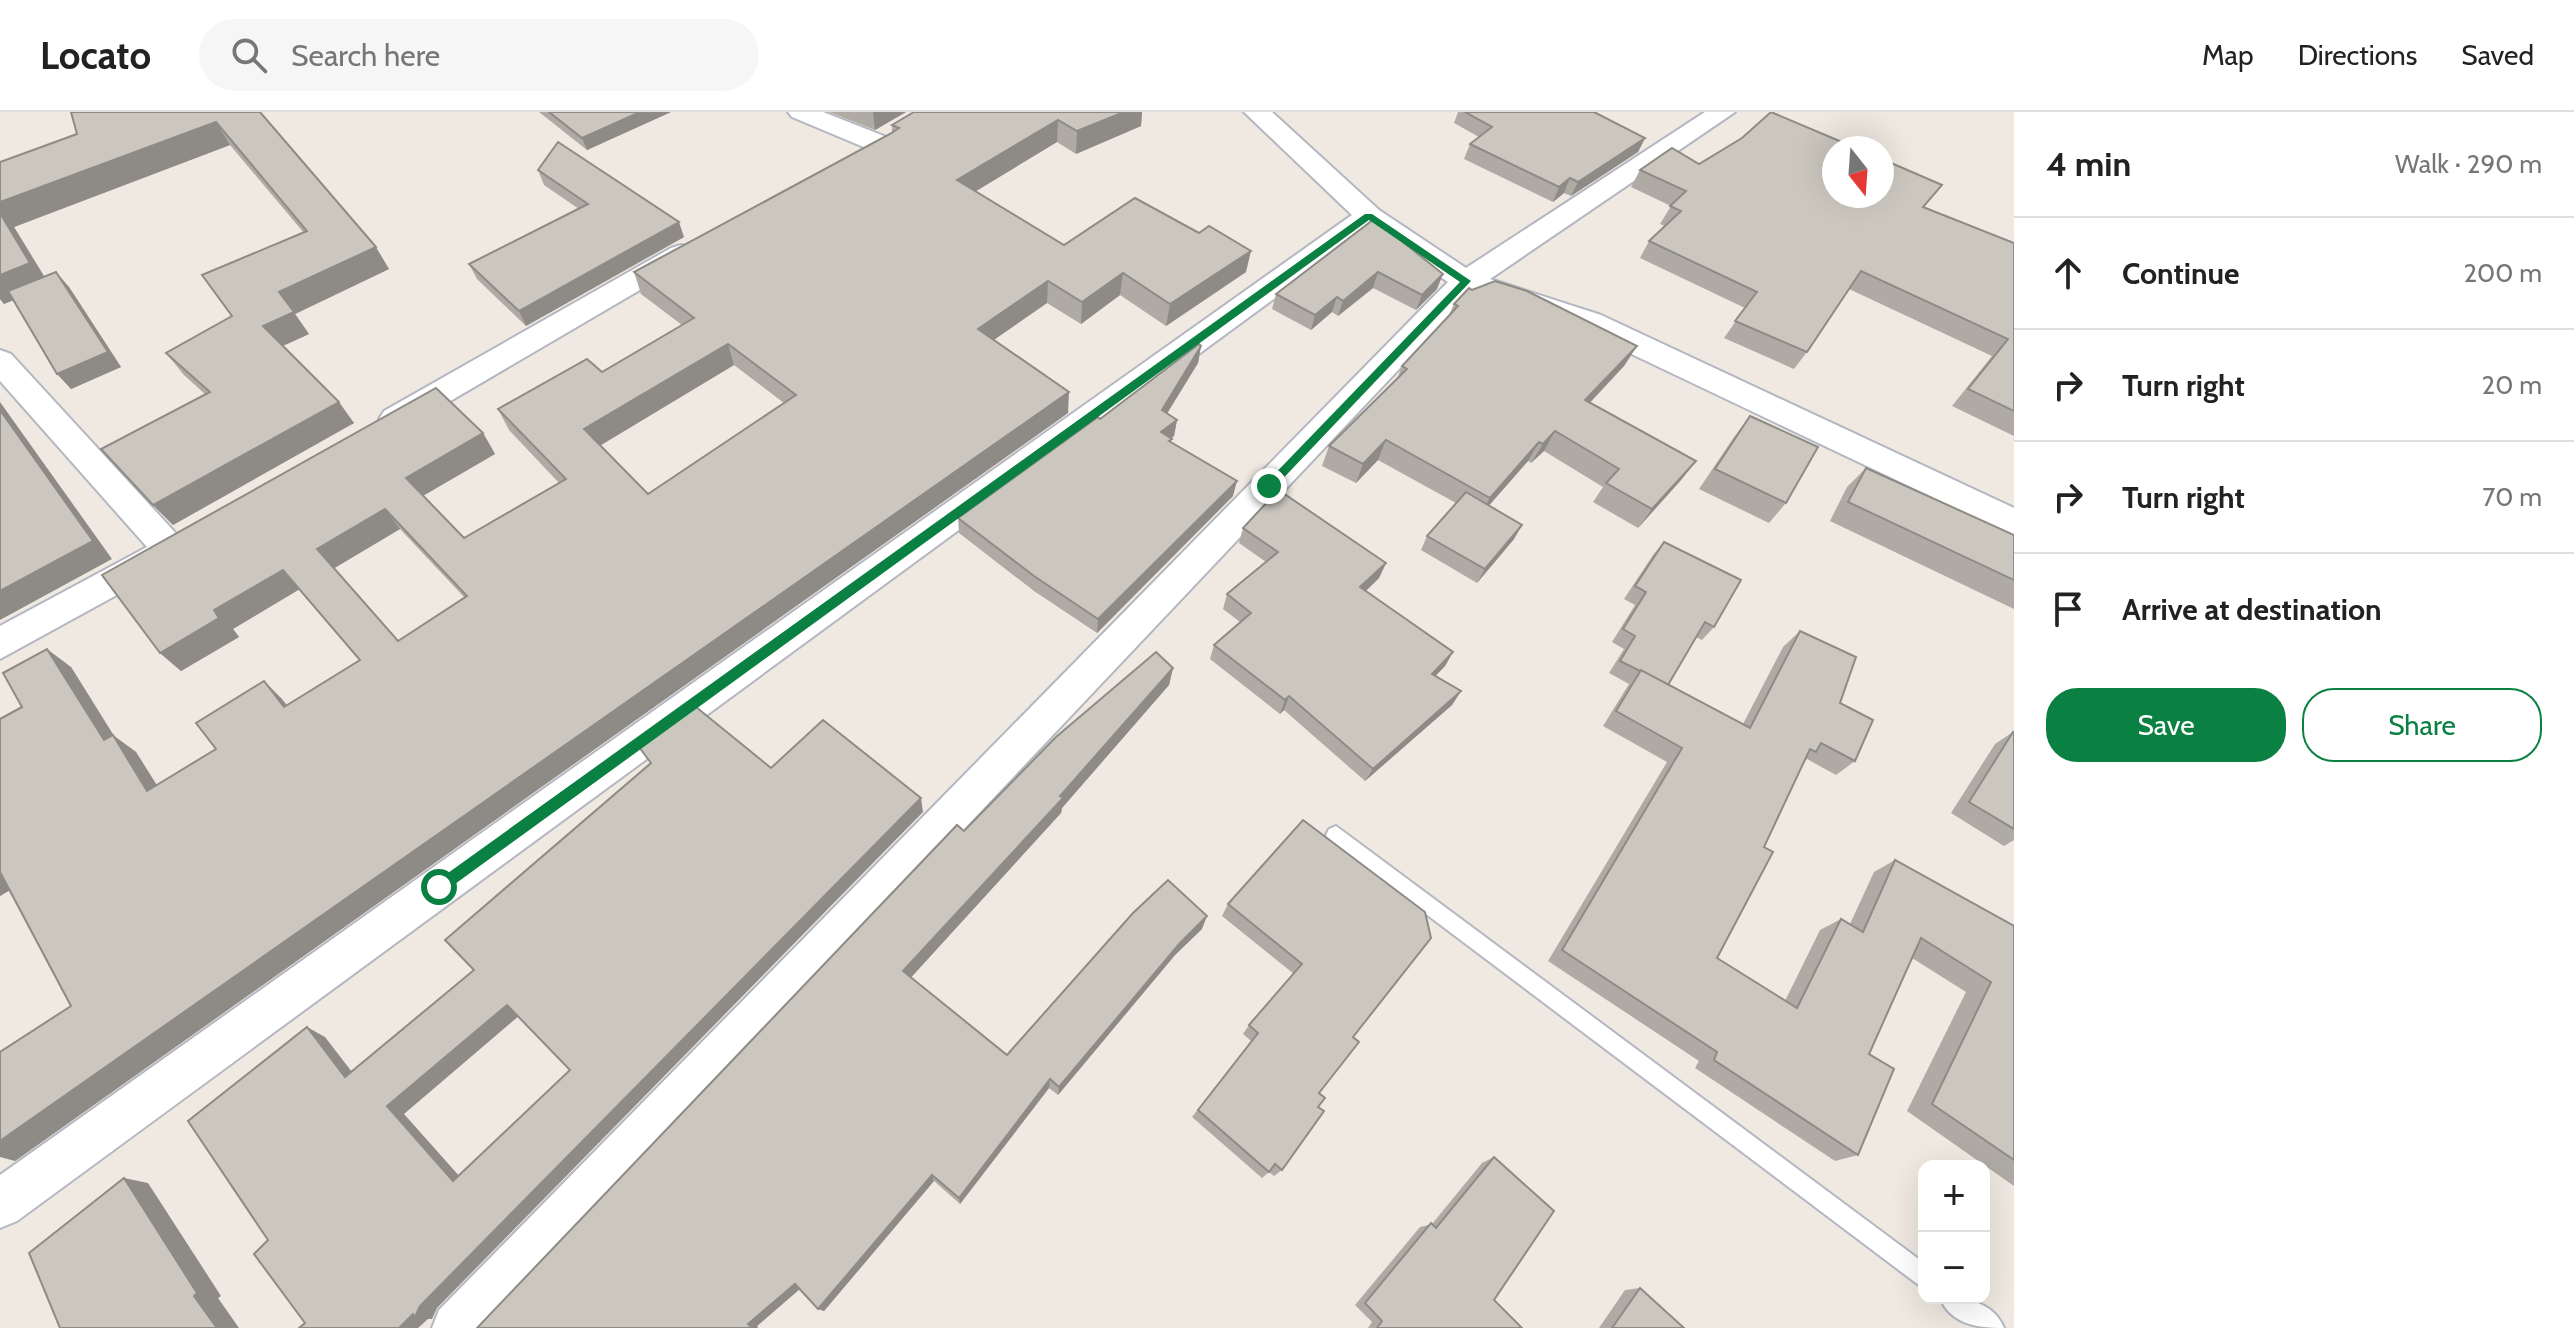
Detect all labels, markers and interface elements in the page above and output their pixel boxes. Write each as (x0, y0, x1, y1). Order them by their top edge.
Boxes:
search box (199, 19, 759, 91)
text: Locato (40, 32, 151, 79)
icon: search (227, 33, 271, 77)
text: Search here (291, 37, 440, 74)
text: Map (2202, 38, 2254, 72)
text: Directions (2298, 38, 2417, 72)
text: Saved (2461, 38, 2534, 72)
north arrow (1822, 136, 1894, 208)
text: 4 min (2046, 143, 2131, 185)
text: Walk · 290 m (2395, 148, 2542, 180)
icon: ahead (2046, 251, 2090, 295)
text: Continue (2122, 255, 2239, 292)
text: 200 m (2463, 257, 2542, 289)
icon: right (2046, 363, 2090, 407)
text: Turn right (2122, 367, 2245, 404)
text: 20 m (2482, 369, 2542, 401)
route end (1251, 468, 1287, 504)
icon: right (2046, 475, 2090, 519)
text: Turn right (2122, 479, 2245, 516)
text: 70 m (2482, 481, 2542, 513)
icon: arrive (2046, 587, 2090, 631)
text: Arrive at destination (2122, 591, 2382, 628)
button: Save (2046, 688, 2286, 762)
button: Share (2302, 688, 2542, 762)
route start (421, 869, 457, 905)
map controls (1918, 1160, 1990, 1304)
button: + (1918, 1160, 1990, 1232)
button: − (1918, 1232, 1990, 1304)

